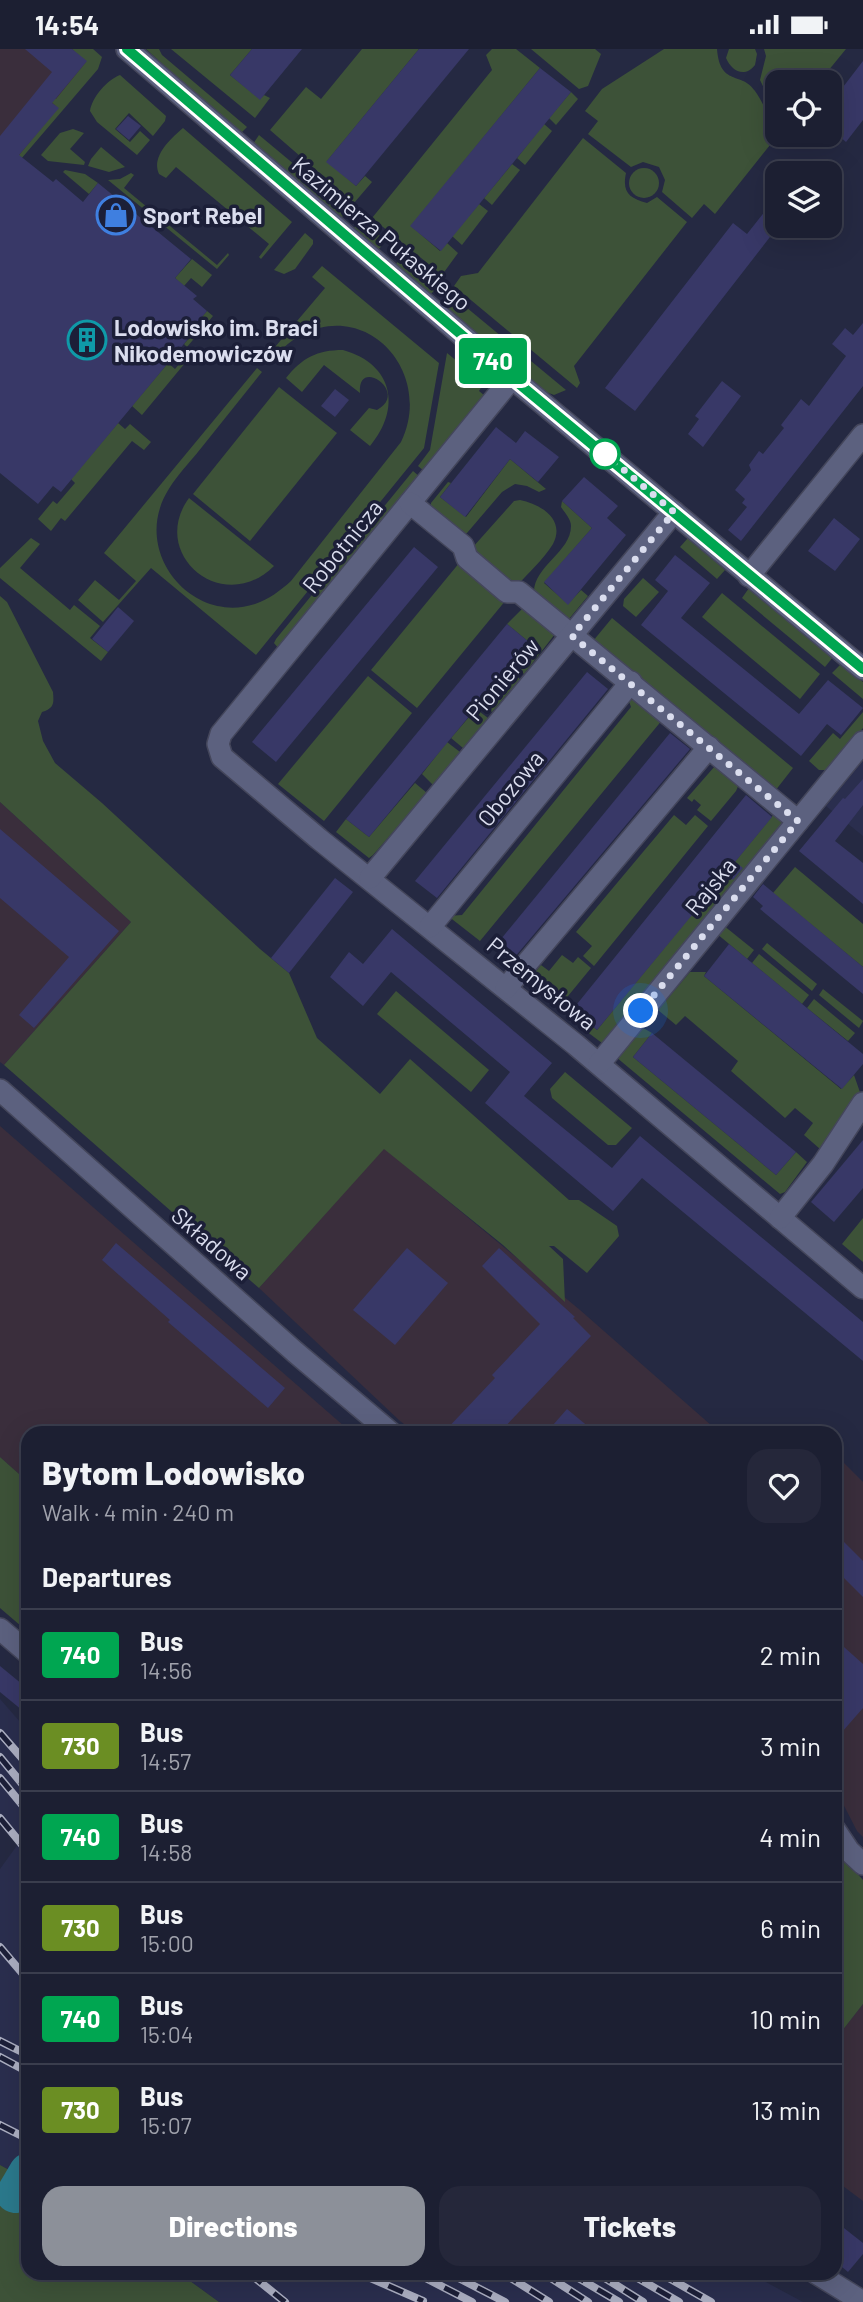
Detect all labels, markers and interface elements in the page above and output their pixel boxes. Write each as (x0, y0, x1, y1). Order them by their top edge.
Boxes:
text: 14:54 (35, 9, 99, 40)
map controls (765, 70, 842, 238)
button: locate (765, 70, 842, 147)
street label: Kazimierza Pułaskiego (287, 150, 477, 316)
button: layers (765, 161, 842, 238)
shop icon: Sport Rebel (95, 194, 137, 236)
place label: Sport Rebel (143, 201, 262, 229)
place label: Lodowisko im. Braci Nikodemowiczów (114, 313, 318, 367)
building icon: Lodowisko im. Braci Nikodemowiczów (66, 319, 108, 361)
line badge: 740 (453, 338, 533, 384)
text: 740 (473, 346, 513, 375)
unlabelled marker (590, 439, 620, 469)
street label: Robotnicza (296, 494, 388, 598)
street label: Pionierów (459, 632, 545, 726)
street label: Obozowa (471, 744, 549, 832)
street label: Rajska (678, 852, 742, 920)
street label: Przemysłowa (482, 930, 602, 1036)
your location (623, 993, 658, 1028)
street label: Składowa (166, 1201, 258, 1285)
button: heart (747, 1449, 821, 1523)
text: Bytom Lodowisko (42, 1452, 305, 1492)
text: Walk · 4 min · 240 m (42, 1498, 234, 1526)
text: Departures (42, 1561, 172, 1592)
text: Bus (140, 1625, 183, 1656)
text: 2 min (760, 1639, 821, 1670)
text: 740 (60, 1640, 101, 1669)
text: 14:56 (140, 1656, 192, 1684)
text: Bus (140, 1716, 183, 1747)
text: 3 min (760, 1730, 821, 1761)
text: 730 (61, 1731, 100, 1760)
text: 14:57 (140, 1747, 191, 1775)
text: Bus (140, 1807, 183, 1838)
text: 4 min (759, 1821, 821, 1852)
text: 740 (60, 1822, 101, 1851)
text: 14:58 (140, 1838, 192, 1866)
text: Bus (140, 1898, 183, 1929)
text: 6 min (760, 1912, 821, 1943)
text: 730 (61, 1913, 100, 1942)
text: 15:00 (140, 1929, 194, 1957)
text: Bus (140, 1989, 183, 2020)
text: 10 min (750, 2003, 821, 2034)
text: 740 (60, 2004, 101, 2033)
text: 15:04 (140, 2020, 193, 2048)
text: Bus (140, 2080, 183, 2111)
text: 13 min (751, 2094, 821, 2125)
text: 730 (61, 2095, 100, 2124)
text: 15:07 (140, 2111, 192, 2139)
button: Directions (42, 2186, 425, 2266)
button: Tickets (439, 2186, 821, 2266)

